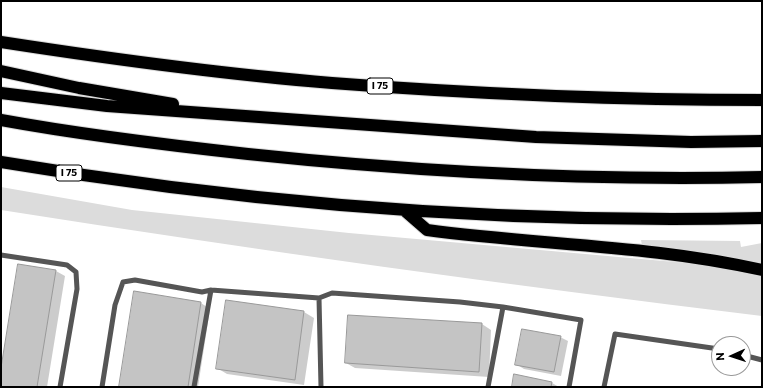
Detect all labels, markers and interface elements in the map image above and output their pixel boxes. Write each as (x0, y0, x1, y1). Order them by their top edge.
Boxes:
road number: I 75 (367, 78, 393, 94)
road number: I 75 (56, 165, 82, 181)
north arrow (711, 336, 751, 376)
text: N (713, 352, 726, 361)

